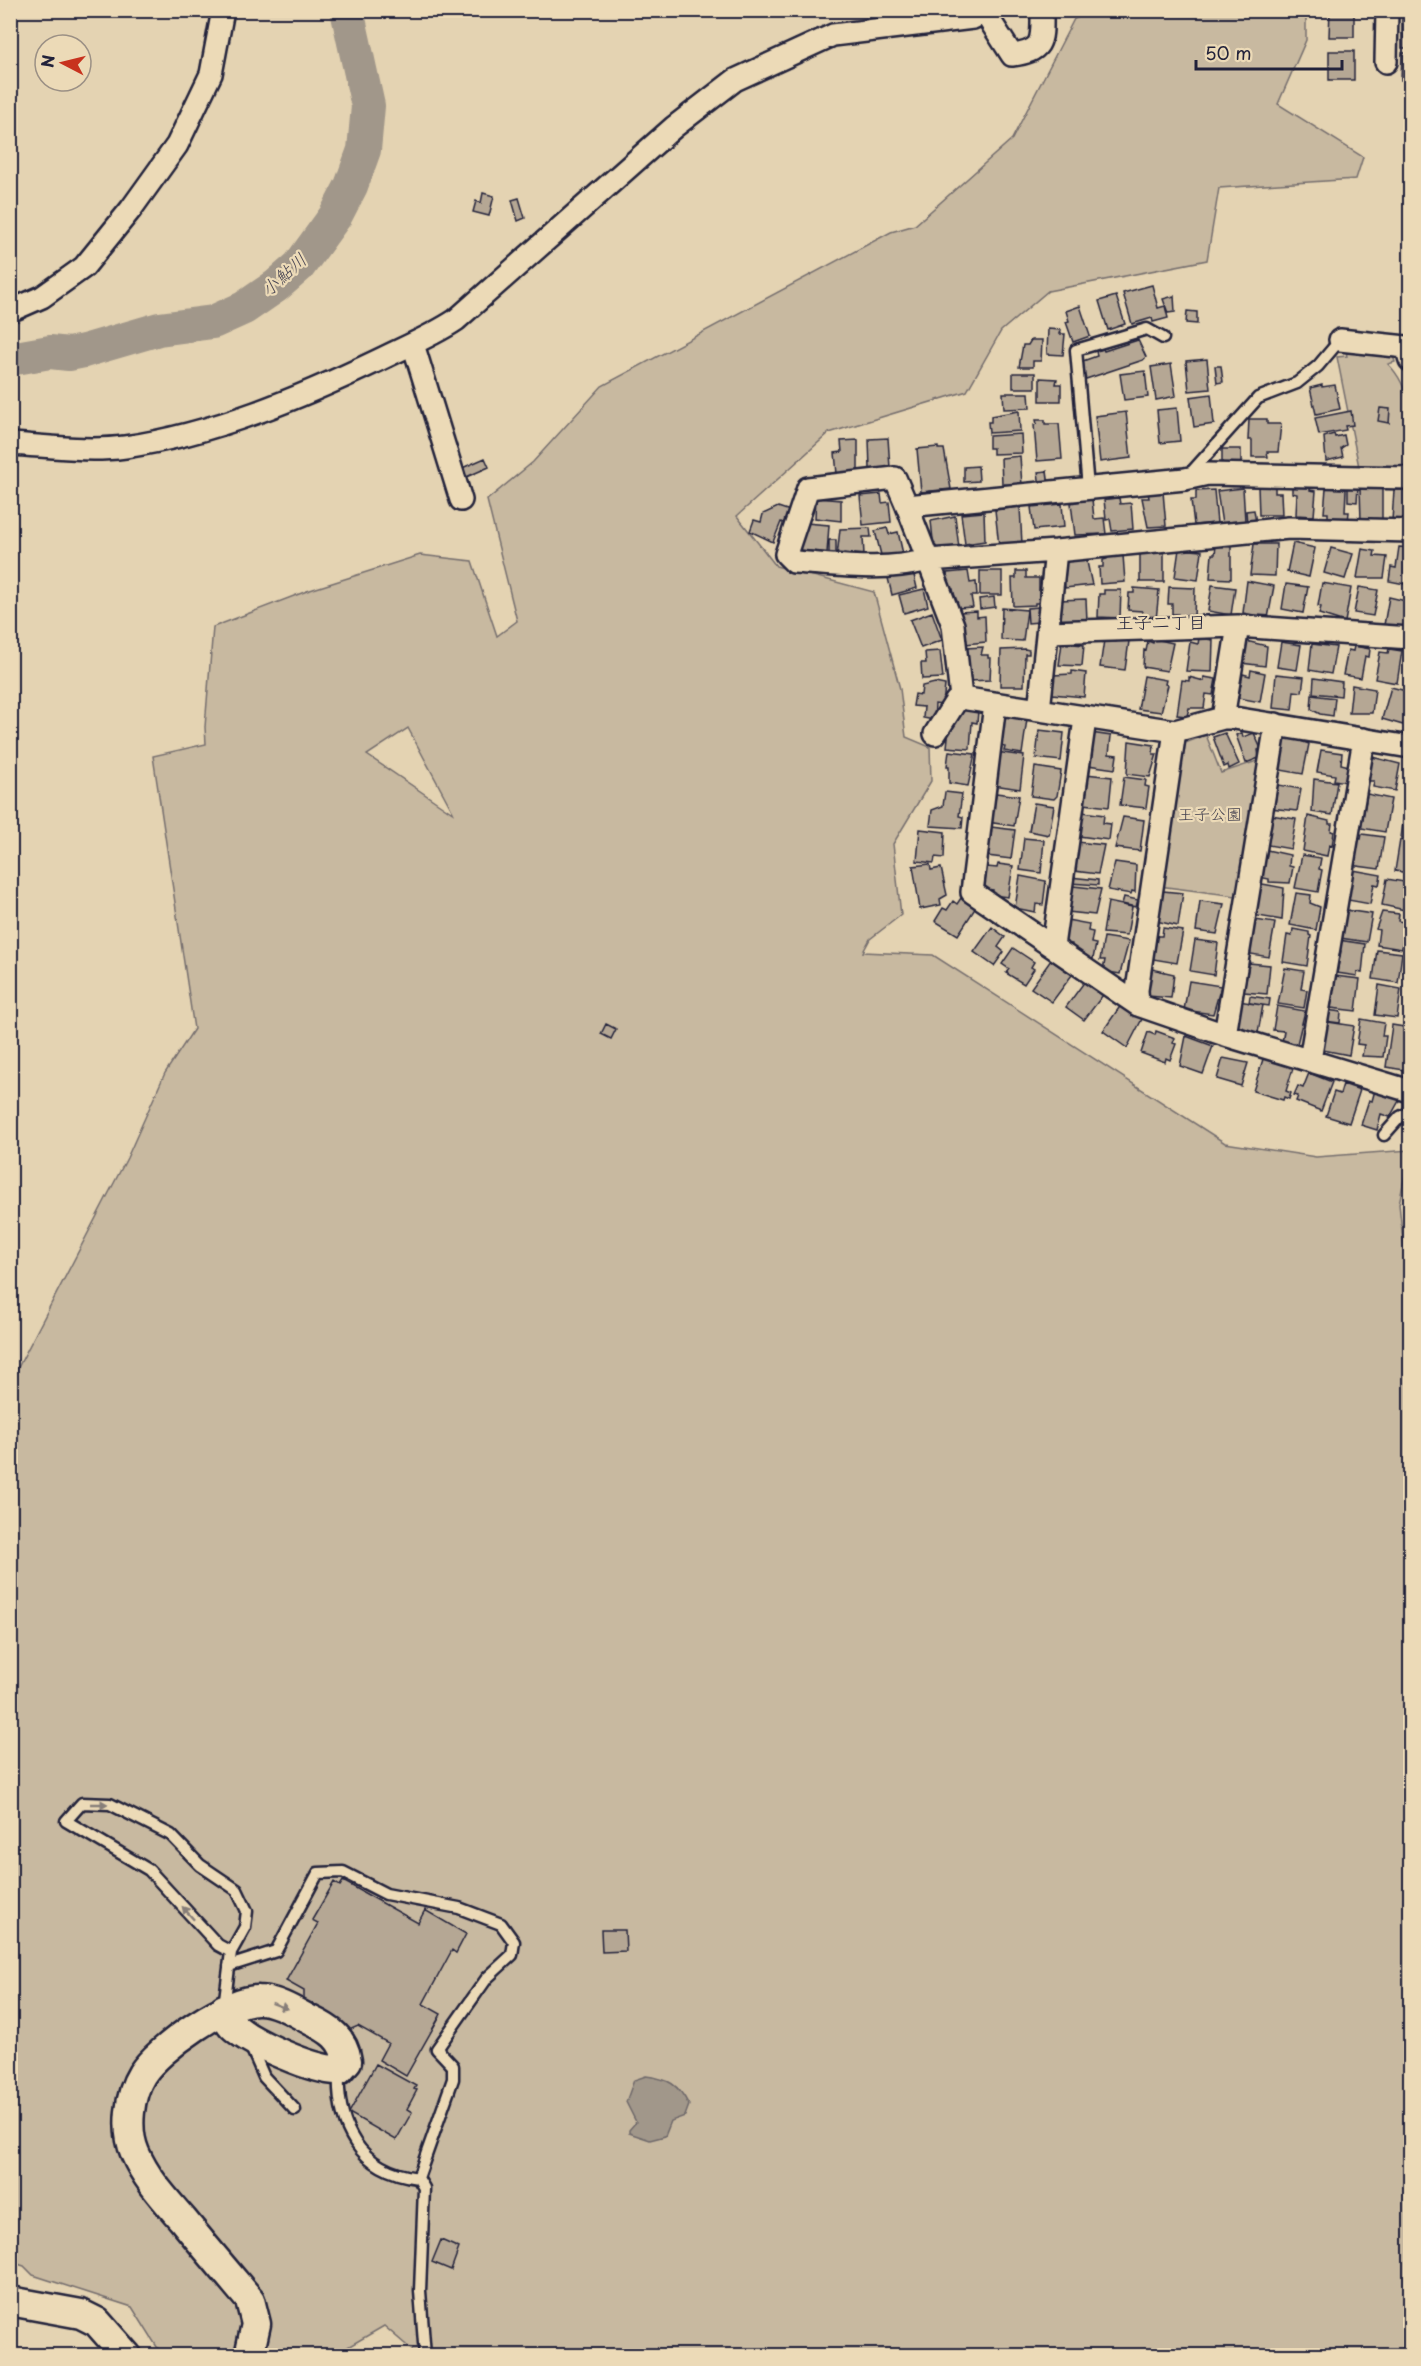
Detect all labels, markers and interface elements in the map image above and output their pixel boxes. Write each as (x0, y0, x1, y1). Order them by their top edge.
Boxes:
north arrow (33, 33, 93, 93)
scale bar (1196, 33, 1342, 71)
text: 50 m (1205, 39, 1252, 66)
text: N (34, 53, 60, 69)
water label: 小鮎川 (254, 246, 312, 302)
district label: 王子二丁目 (1116, 608, 1206, 635)
park label: 王子公園 (1178, 801, 1242, 825)
one-way arrow (89, 1799, 108, 1808)
one-way arrow (181, 1905, 195, 1920)
one-way arrow (271, 2002, 289, 2012)

